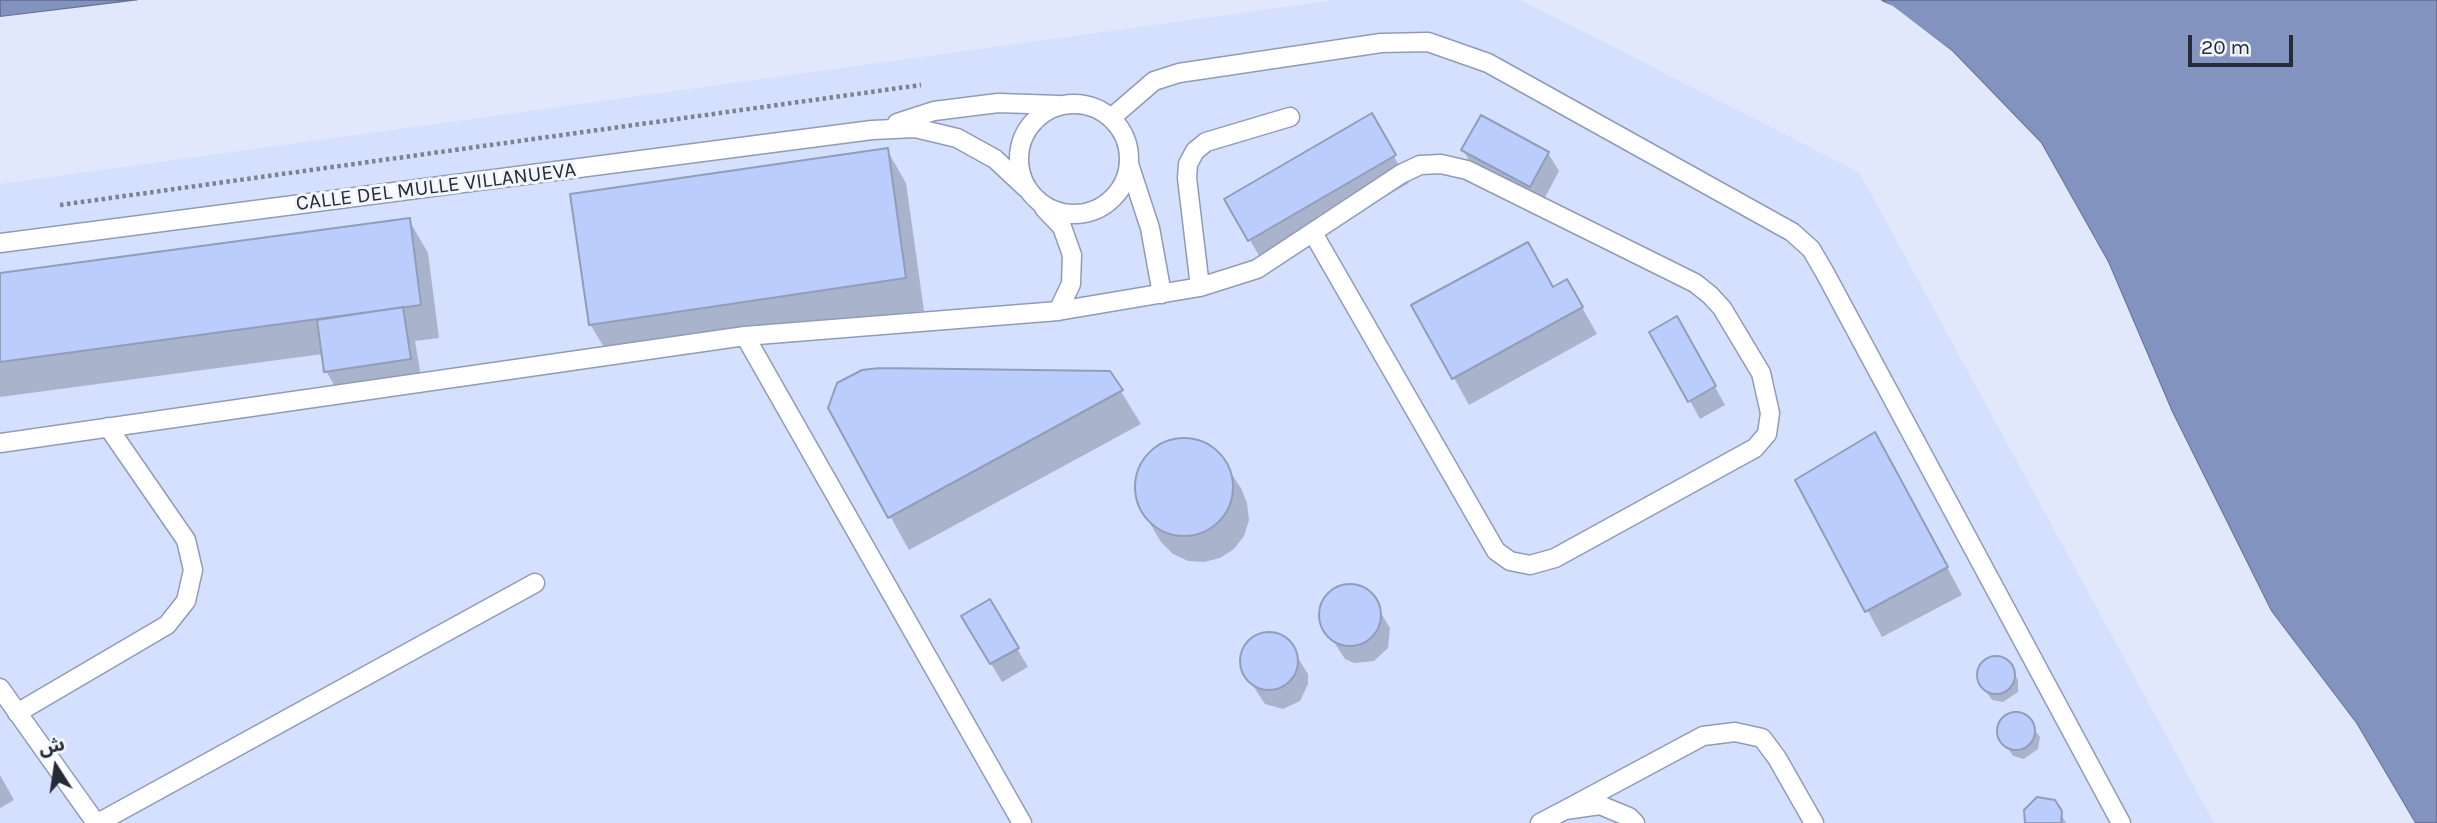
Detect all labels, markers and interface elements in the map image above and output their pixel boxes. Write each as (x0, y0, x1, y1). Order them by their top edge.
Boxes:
scale bar (2192, 21, 2297, 65)
text: 20 m (2201, 35, 2250, 59)
street label: CALLE DEL MULLE VILLANUEVA (294, 157, 578, 217)
north arrow (21, 732, 91, 802)
text: ش (37, 733, 67, 760)

